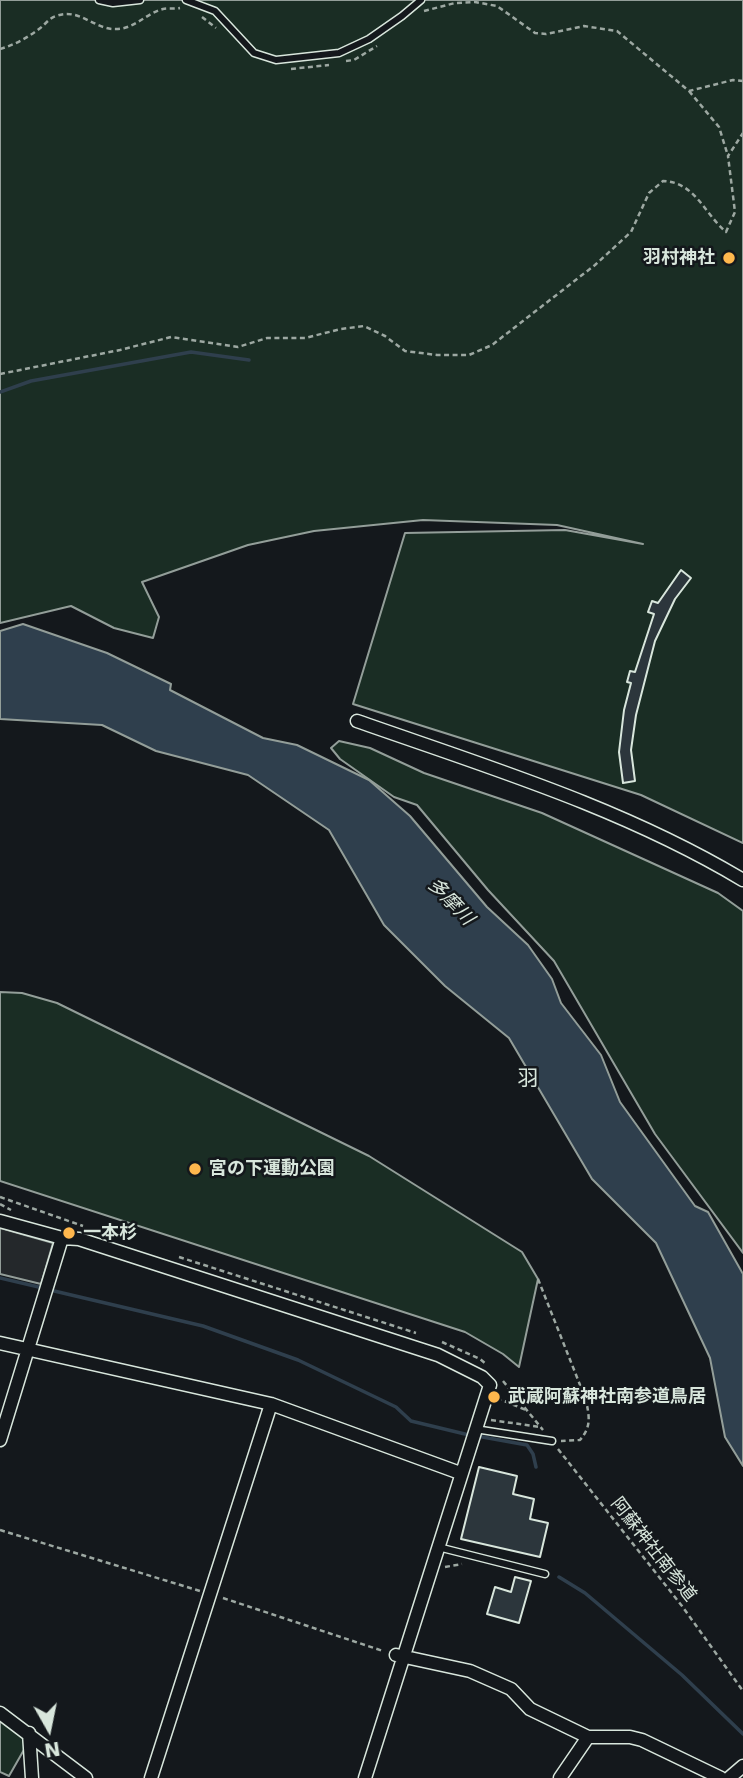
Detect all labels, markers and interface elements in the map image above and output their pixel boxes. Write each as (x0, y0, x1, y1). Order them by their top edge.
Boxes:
place label: 羽村神社 (643, 247, 715, 269)
marker: 羽村神社 (721, 250, 737, 266)
water label: 多摩川 (422, 874, 478, 930)
district label: 羽 (518, 1067, 538, 1093)
place label: 宮の下運動公園 (209, 1158, 335, 1180)
marker: 宮の下運動公園 (187, 1161, 203, 1177)
place label: 一本杉 (83, 1222, 137, 1244)
marker: 一本杉 (61, 1225, 77, 1241)
place label: 武蔵阿蘇神社南参道鳥居 (508, 1386, 706, 1408)
marker: 武蔵阿蘇神社南参道鳥居 (486, 1389, 502, 1405)
street label: 阿蘇神社南参道 (606, 1494, 700, 1606)
north arrow (14, 1694, 84, 1764)
text: N (43, 1738, 62, 1762)

